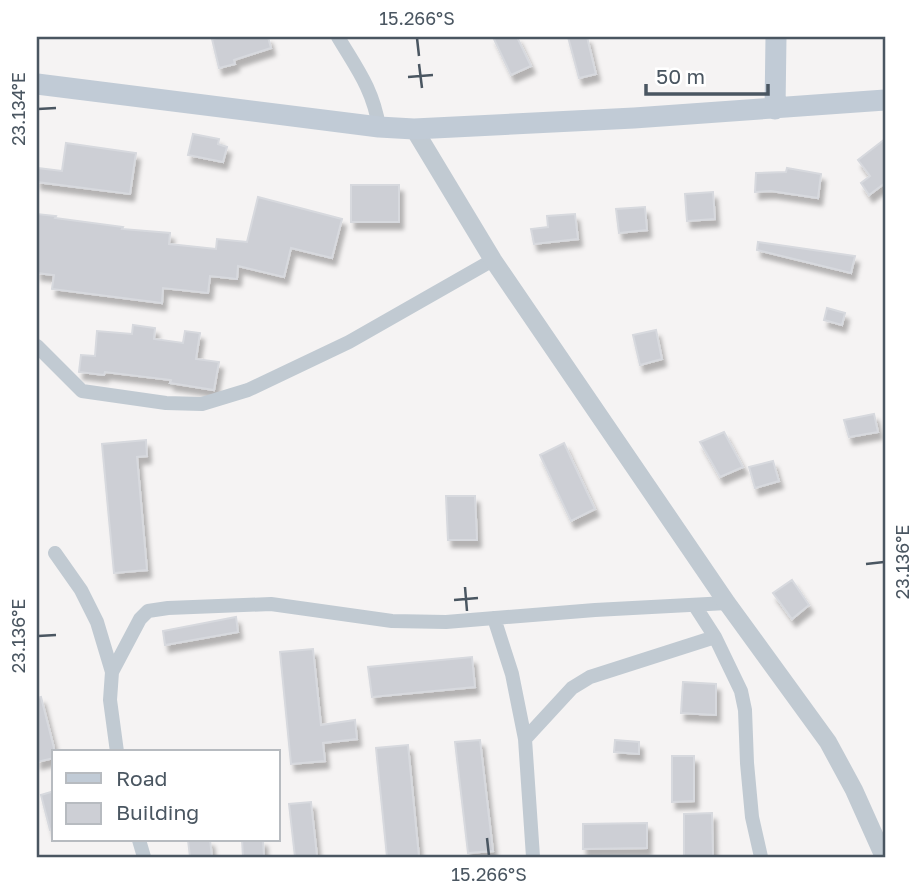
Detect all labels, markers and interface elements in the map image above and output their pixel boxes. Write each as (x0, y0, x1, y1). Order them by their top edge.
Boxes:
text: 15.266°S (379, 7, 455, 29)
scale bar (646, 52, 768, 96)
text: 50 m (656, 63, 705, 89)
text: 23.134°E (7, 72, 29, 146)
text: 23.136°E (891, 525, 913, 599)
text: 23.136°E (7, 599, 29, 673)
legend (52, 750, 280, 842)
text: Road (116, 765, 167, 791)
text: Building (116, 799, 199, 825)
text: 15.266°S (451, 863, 527, 885)

